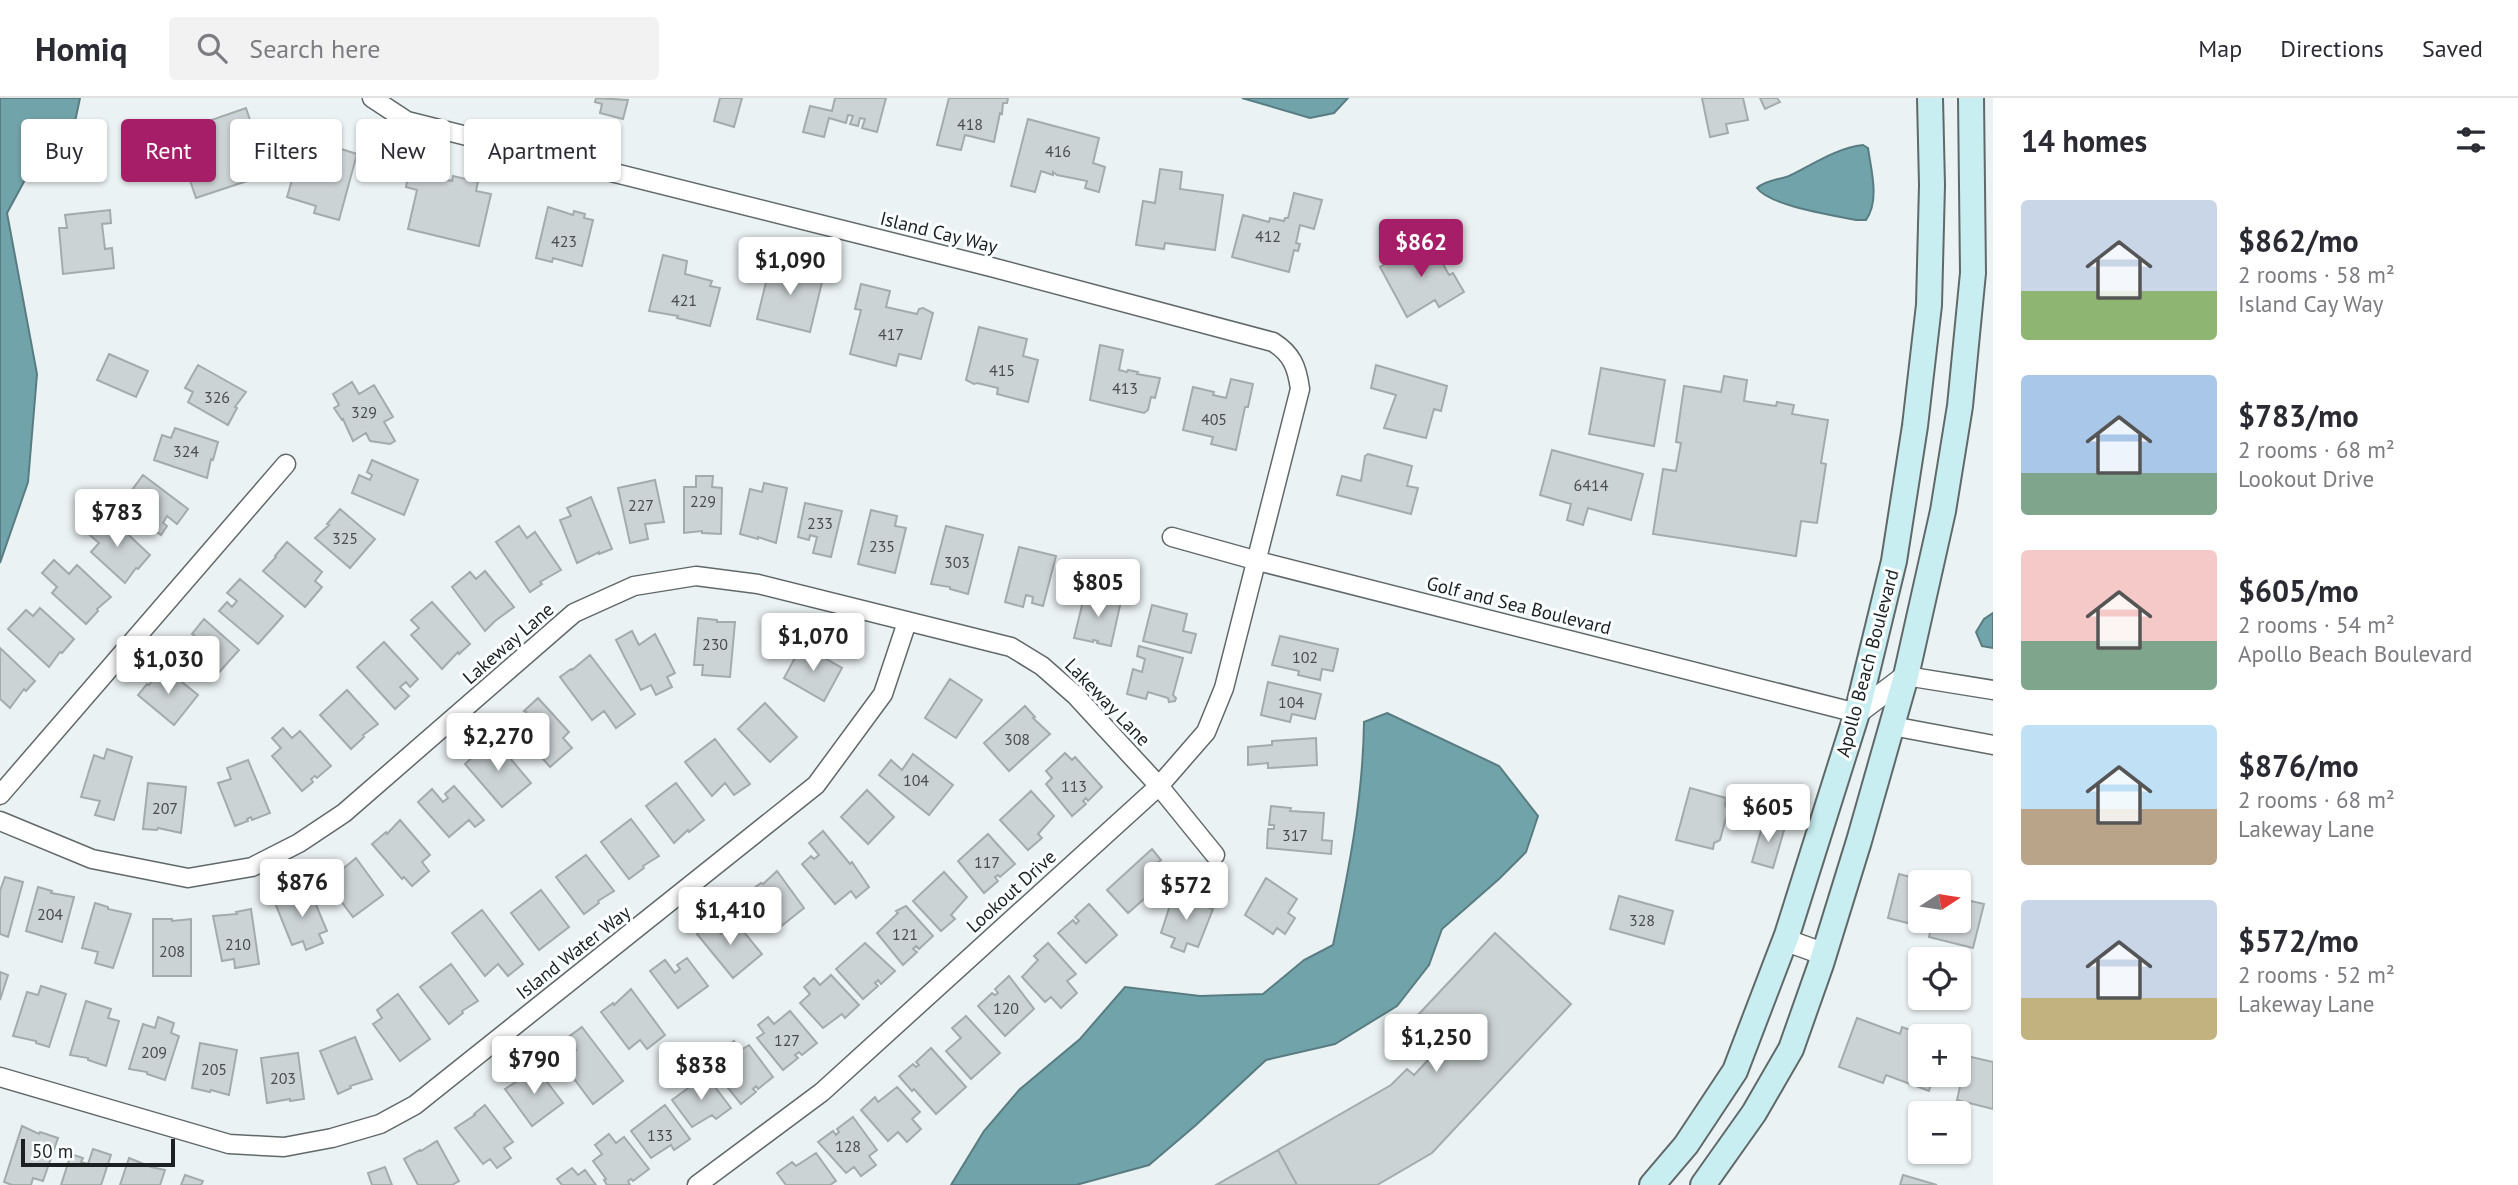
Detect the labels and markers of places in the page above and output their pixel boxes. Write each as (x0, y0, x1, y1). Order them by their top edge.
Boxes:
pin: $862 (1380, 220, 1462, 279)
pin: $1,090 (733, 238, 847, 297)
pin: $783 (76, 490, 158, 549)
pin: $805 (1057, 560, 1139, 619)
pin: $1,070 (756, 614, 870, 673)
pin: $1,030 (111, 636, 225, 696)
pin: $2,270 (441, 714, 555, 773)
pin: $605 (1727, 784, 1809, 844)
pin: $876 (261, 860, 343, 919)
pin: $572 (1145, 862, 1227, 922)
pin: $1,410 (673, 888, 787, 947)
pin: $1,250 (1379, 1014, 1493, 1074)
pin: $790 (493, 1037, 575, 1096)
pin: $838 (660, 1042, 742, 1102)

